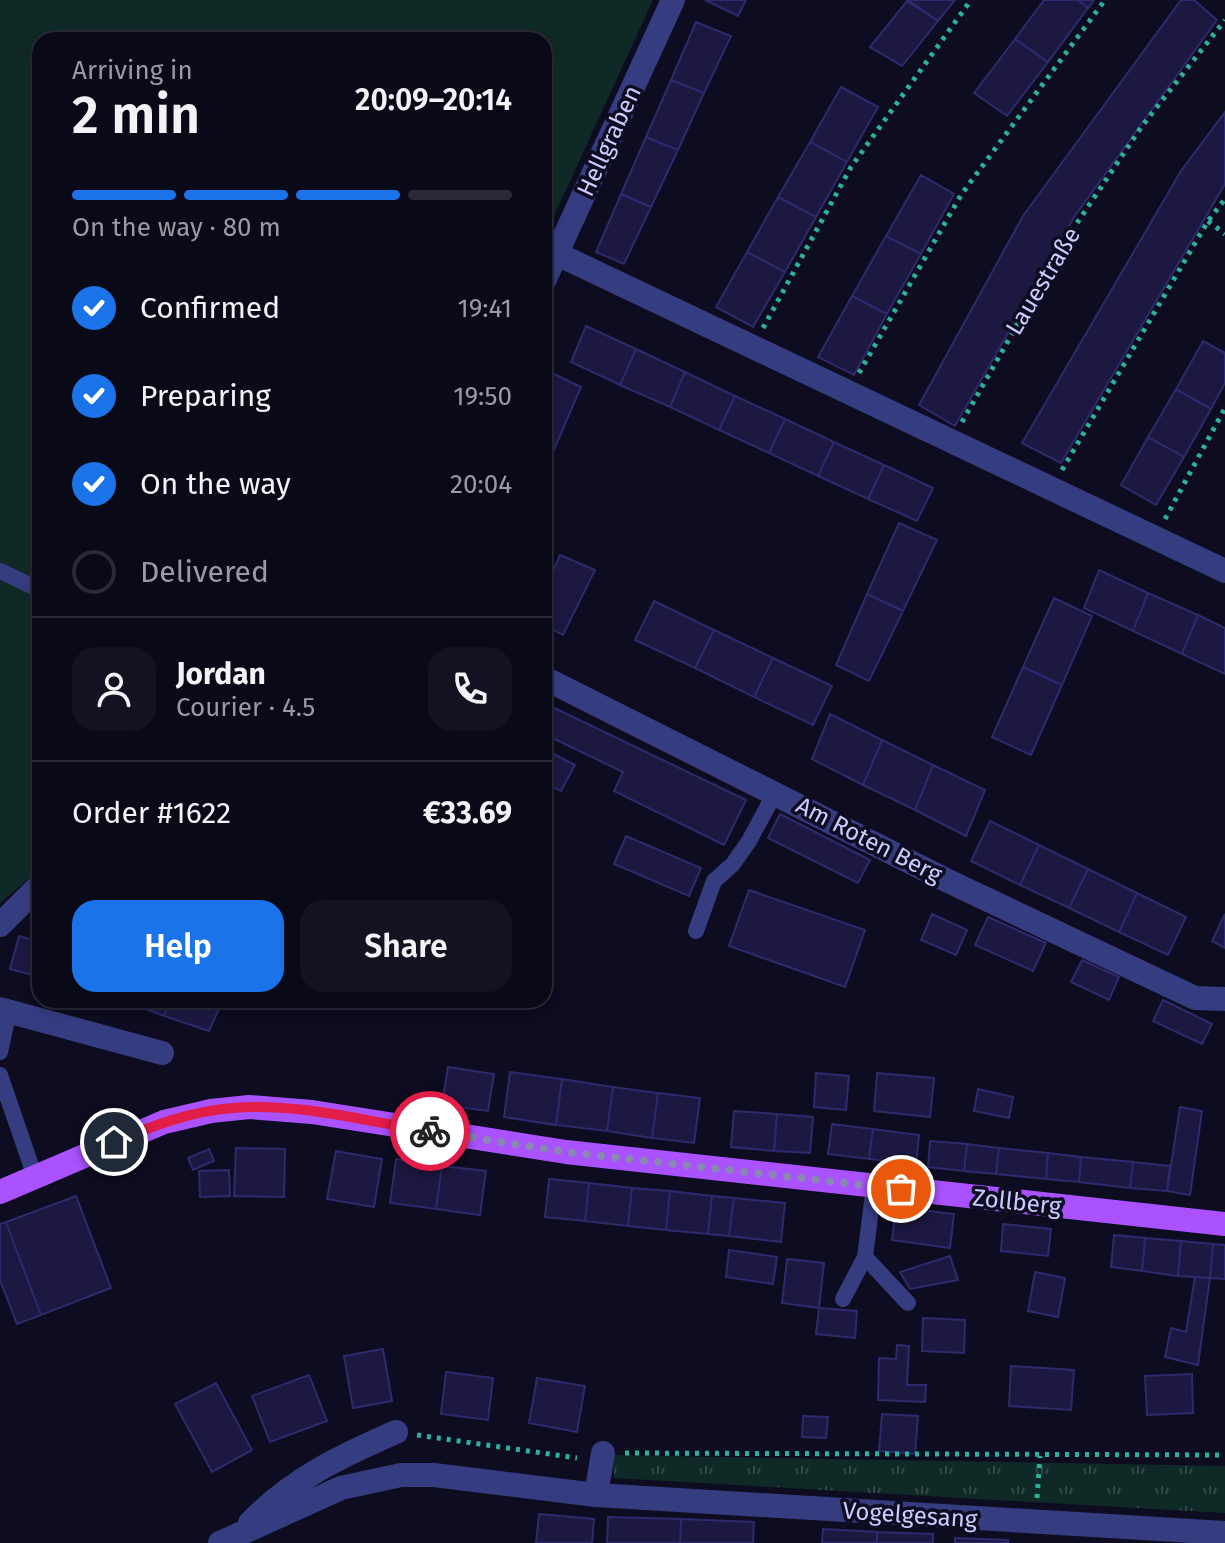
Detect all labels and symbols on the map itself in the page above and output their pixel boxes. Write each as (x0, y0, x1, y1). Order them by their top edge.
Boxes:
street label: Hellgraben (571, 81, 647, 201)
street label: Lauestraße (1000, 222, 1086, 340)
street label: Am Roten Berg (791, 791, 947, 889)
courier (390, 1091, 470, 1171)
pin (80, 1108, 148, 1176)
pin (867, 1155, 935, 1223)
street label: Zollberg (971, 1183, 1063, 1221)
street label: Vogelgesang (842, 1496, 979, 1534)

